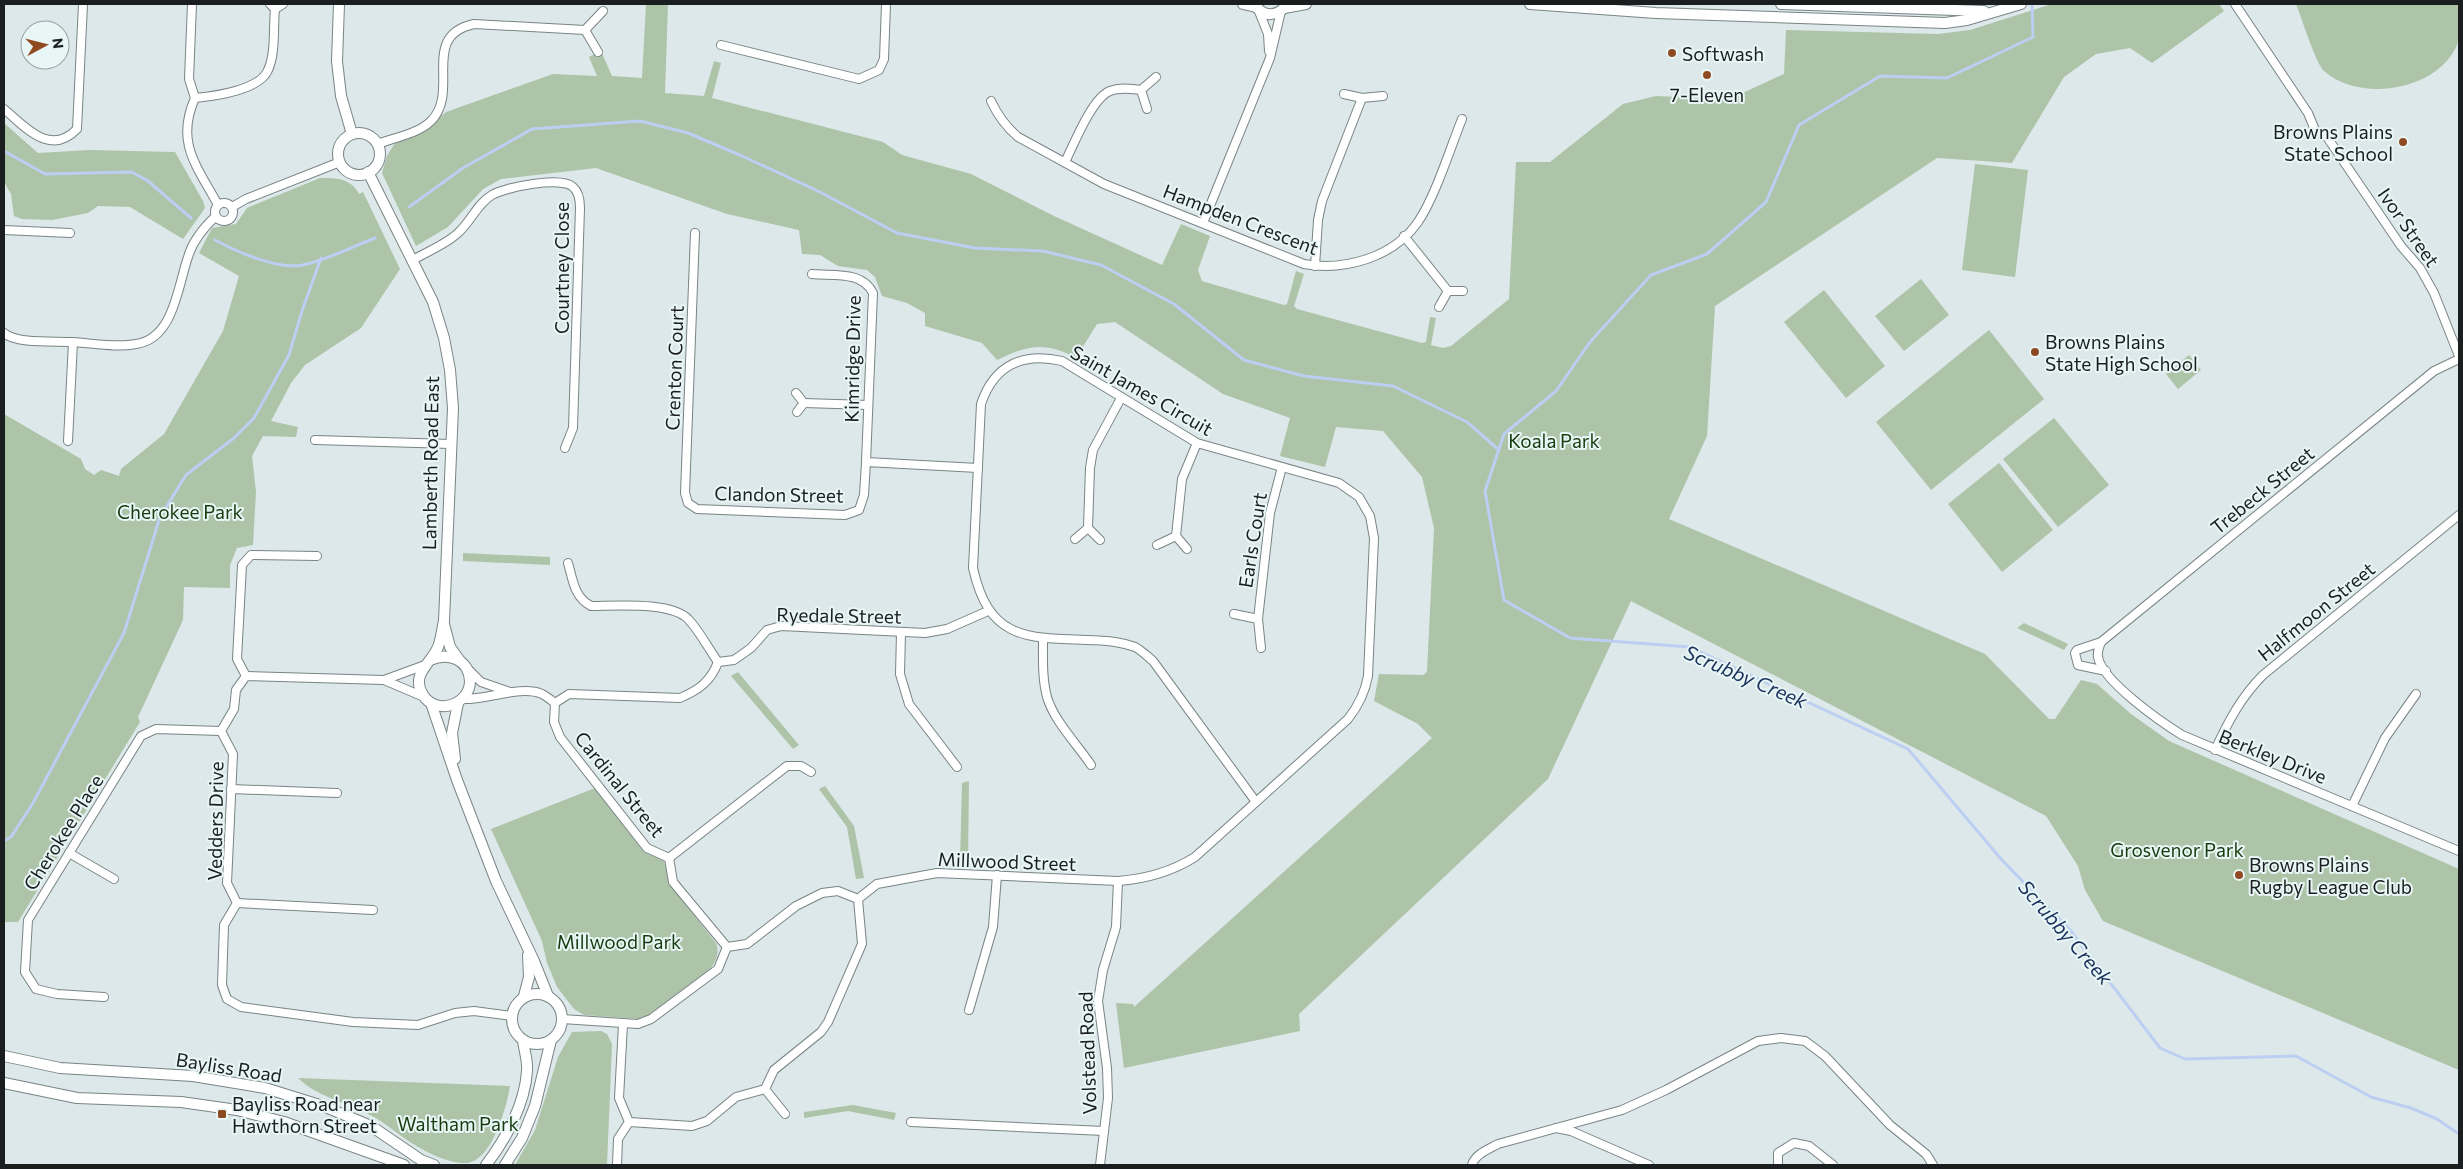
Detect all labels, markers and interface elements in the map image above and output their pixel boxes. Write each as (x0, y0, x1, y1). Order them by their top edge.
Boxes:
north arrow (20, 20, 70, 70)
text: N (49, 37, 67, 50)
place label: Softwash (1682, 42, 1764, 65)
marker: Softwash (1666, 47, 1678, 59)
marker: 7-Eleven (1701, 69, 1713, 81)
place label: 7-Eleven (1670, 83, 1744, 106)
place label: Browns Plains State School (2273, 120, 2393, 165)
marker: Browns Plains State School (2397, 136, 2409, 148)
street label: Hampden Crescent (1160, 179, 1322, 259)
street label: Ivor Street (2373, 183, 2445, 271)
street label: Courtney Close (550, 202, 573, 334)
street label: Kimridge Drive (839, 295, 865, 423)
street label: Crenton Court (660, 305, 688, 431)
place label: Browns Plains State High School (2045, 330, 2198, 375)
street label: Saint James Circuit (1067, 340, 1217, 440)
marker: Browns Plains State High School (2029, 346, 2041, 358)
street label: Lamberth Road East (417, 376, 443, 550)
park label: Koala Park (1508, 429, 1600, 452)
street label: Trebeck Street (2206, 441, 2318, 539)
street label: Clandon Street (714, 481, 844, 507)
street label: Earls Court (1233, 490, 1271, 589)
park label: Cherokee Park (117, 500, 243, 523)
street label: Halfmoon Street (2253, 557, 2379, 665)
street label: Ryedale Street (776, 602, 902, 628)
water label: Scrubby Creek (1681, 639, 1812, 713)
street label: Berkley Drive (2216, 724, 2330, 788)
street label: Cardinal Street (570, 727, 670, 842)
street label: Vedders Drive (202, 761, 228, 881)
street label: Cherokee Place (18, 770, 108, 894)
park label: Grosvenor Park (2110, 838, 2244, 861)
street label: Millwood Street (937, 847, 1077, 875)
place label: Browns Plains Rugby League Club (2249, 853, 2412, 898)
marker: Browns Plains Rugby League Club (2233, 869, 2245, 881)
water label: Scrubby Creek (2014, 875, 2119, 990)
park label: Millwood Park (557, 930, 681, 953)
street label: Volstead Road (1073, 991, 1101, 1115)
street label: Bayliss Road (174, 1047, 284, 1087)
place label: Bayliss Road near Hawthorn Street (232, 1092, 381, 1137)
marker: Bayliss Road near Hawthorn Street (216, 1108, 228, 1120)
park label: Waltham Park (397, 1112, 519, 1135)

